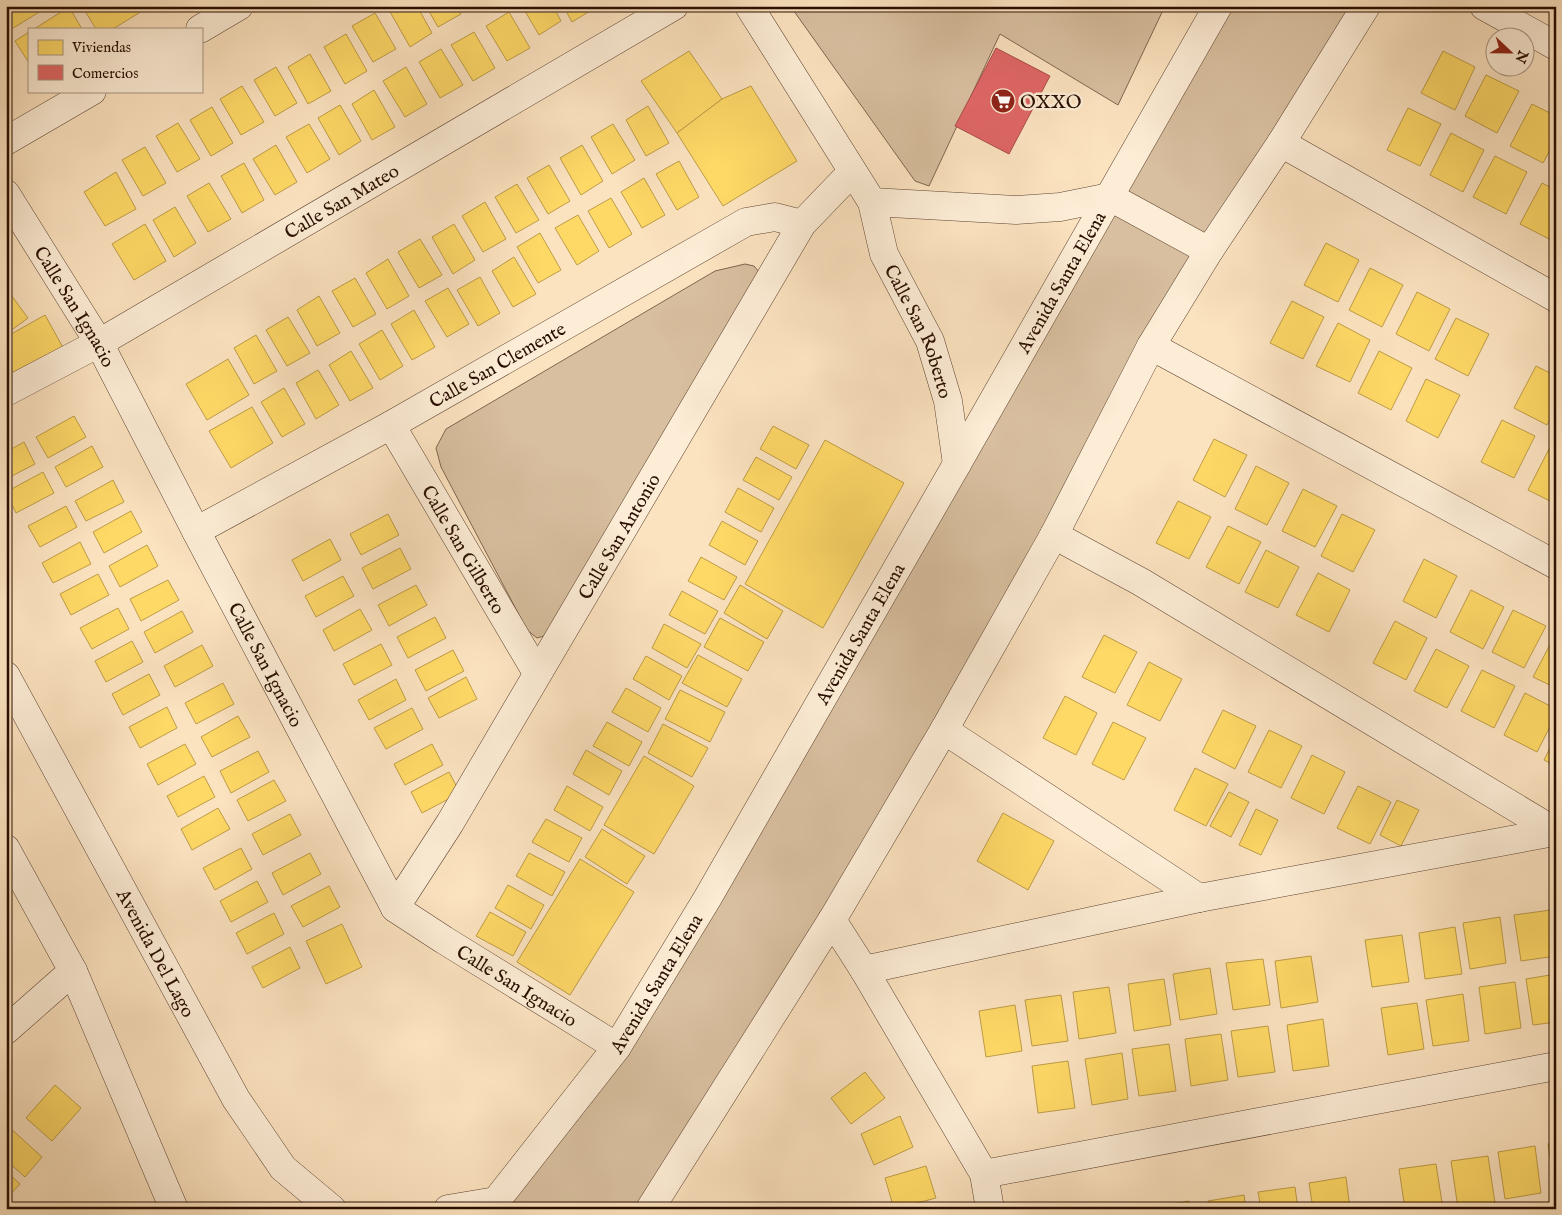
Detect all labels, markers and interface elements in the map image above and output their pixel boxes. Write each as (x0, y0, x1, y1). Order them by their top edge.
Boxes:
legend (28, 28, 202, 92)
north arrow (1484, 28, 1534, 78)
text: Viviendas (71, 38, 131, 57)
text: N (1511, 47, 1532, 65)
text: Comercios (72, 64, 138, 83)
supermarket icon: OXXO (990, 88, 1016, 114)
place label: OXXO (1020, 91, 1082, 115)
street label: Calle San Mateo (281, 160, 404, 246)
street label: Avenida Santa Elena (1012, 207, 1113, 359)
street label: Calle San Ignacio (28, 242, 119, 372)
street label: Calle San Roberto (878, 261, 957, 402)
street label: Calle San Clemente (425, 318, 571, 415)
street label: Calle San Antonio (574, 470, 667, 605)
street label: Calle San Gilberto (415, 481, 510, 619)
street label: Avenida Santa Elena (811, 559, 912, 710)
street label: Calle San Ignacio (222, 599, 307, 732)
street label: Avenida Del Lago (110, 884, 199, 1022)
street label: Avenida Santa Elena (605, 909, 709, 1060)
street label: Calle San Ignacio (451, 941, 581, 1033)

